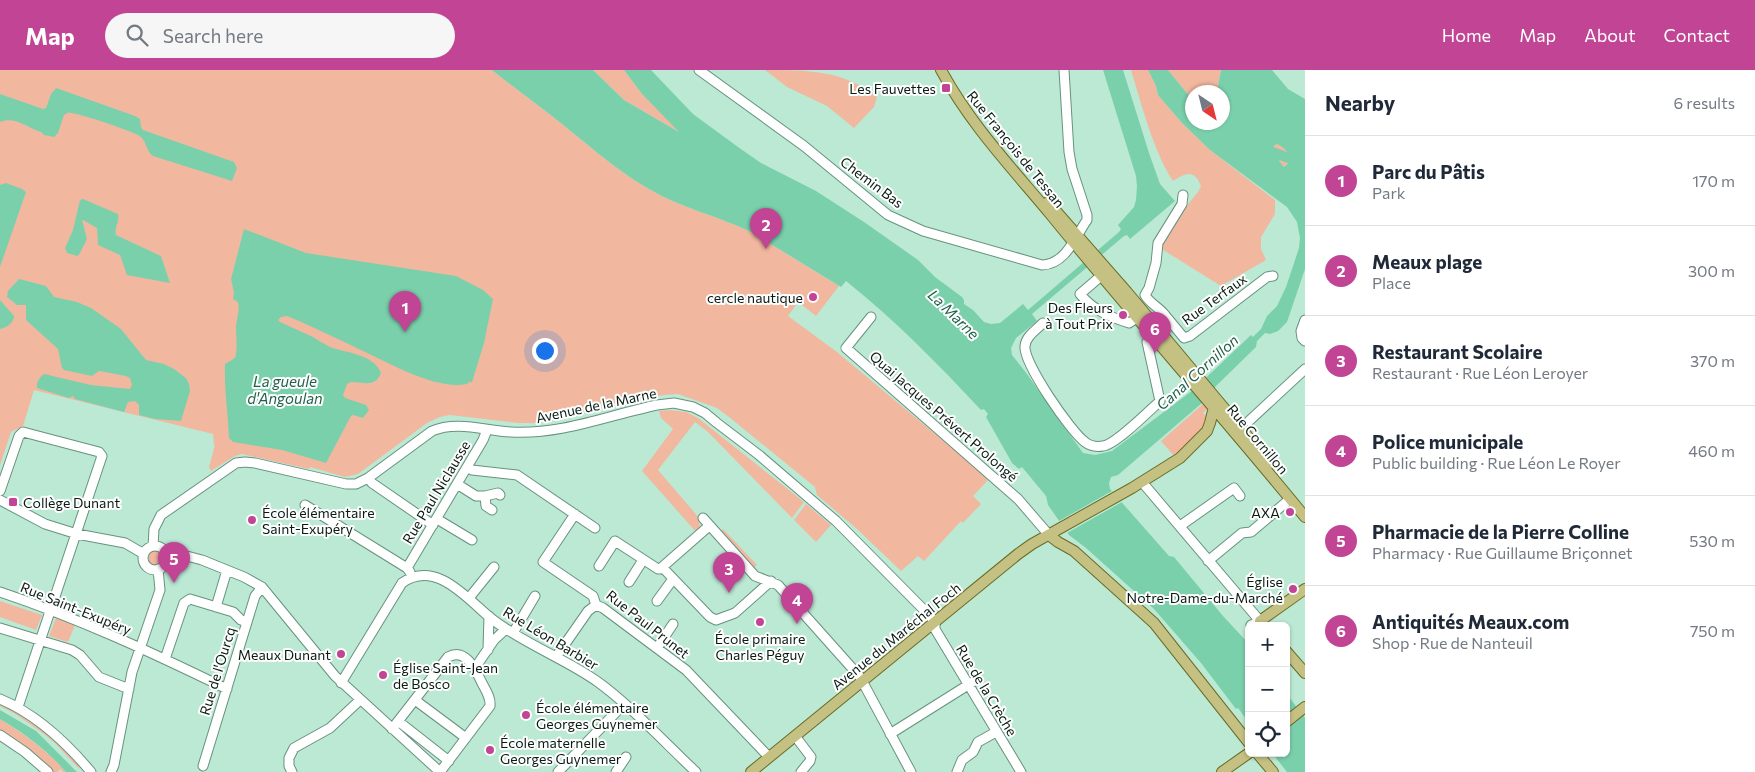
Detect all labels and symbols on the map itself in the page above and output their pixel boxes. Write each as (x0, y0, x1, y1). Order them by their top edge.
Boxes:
place label: Les Fauvettes (849, 80, 936, 97)
marker: Les Fauvettes (940, 82, 952, 94)
north arrow (1185, 85, 1230, 130)
street label: Rue François de Tessan (964, 87, 1068, 211)
street label: Chemin Bas (837, 153, 907, 211)
pin: 2 (750, 208, 782, 249)
street label: Rue Terfaux (1178, 269, 1250, 328)
water label: La Marne (925, 285, 983, 343)
place label: cercle nautique (707, 289, 803, 306)
pin: 1 (389, 291, 421, 332)
marker: cercle nautique (807, 291, 819, 303)
place label: Des Fleurs à Tout Prix (1045, 299, 1114, 332)
marker: Des Fleurs à Tout Prix (1117, 309, 1129, 321)
pin: 6 (1139, 312, 1171, 353)
water label: Canal Cornillon (1152, 330, 1242, 414)
your location (532, 338, 558, 364)
street label: Quai Jacques Prévert Prolongé (867, 347, 1021, 485)
water label: La gueule d'Angoulan (247, 372, 323, 407)
street label: Avenue de la Marne (534, 384, 658, 426)
street label: Rue Cornillon (1224, 401, 1292, 477)
street label: Rue Paul Niclausse (399, 437, 473, 547)
place label: Collège Dunant (23, 494, 120, 511)
marker: Collège Dunant (7, 496, 19, 508)
place label: École élémentaire Saint-Exupéry (262, 504, 375, 537)
place label: AXA (1251, 504, 1280, 521)
marker: AXA (1284, 506, 1296, 518)
marker: École élémentaire Saint-Exupéry (246, 514, 258, 526)
pin: 5 (158, 542, 190, 583)
pin: 3 (713, 552, 745, 593)
place label: Église Notre-Dame-du-Marché (1127, 573, 1283, 606)
street label: Rue Saint-Exupéry (18, 578, 134, 638)
street label: Avenue du Maréchal Foch (828, 579, 964, 693)
pin: 4 (781, 583, 813, 624)
marker: Église Notre-Dame-du-Marché (1287, 583, 1299, 595)
street label: Rue Paul Prunet (603, 586, 693, 662)
street label: Rue Léon Barbier (500, 603, 602, 673)
marker: École primaire Charles Péguy (754, 616, 766, 628)
street label: Rue de l'Ourcq (196, 625, 238, 717)
place label: École primaire Charles Péguy (715, 630, 805, 663)
street label: Rue de la Crèche (953, 641, 1021, 739)
place label: Meaux Dunant (238, 646, 331, 663)
marker: Meaux Dunant (335, 648, 347, 660)
place label: Église Saint-Jean de Bosco (393, 659, 498, 692)
marker: Église Saint-Jean de Bosco (377, 669, 389, 681)
place label: École élémentaire Georges Guynemer (536, 699, 658, 732)
marker: École élémentaire Georges Guynemer (520, 709, 532, 721)
place label: École maternelle Georges Guynemer (500, 734, 622, 767)
marker: École maternelle Georges Guynemer (484, 744, 496, 756)

